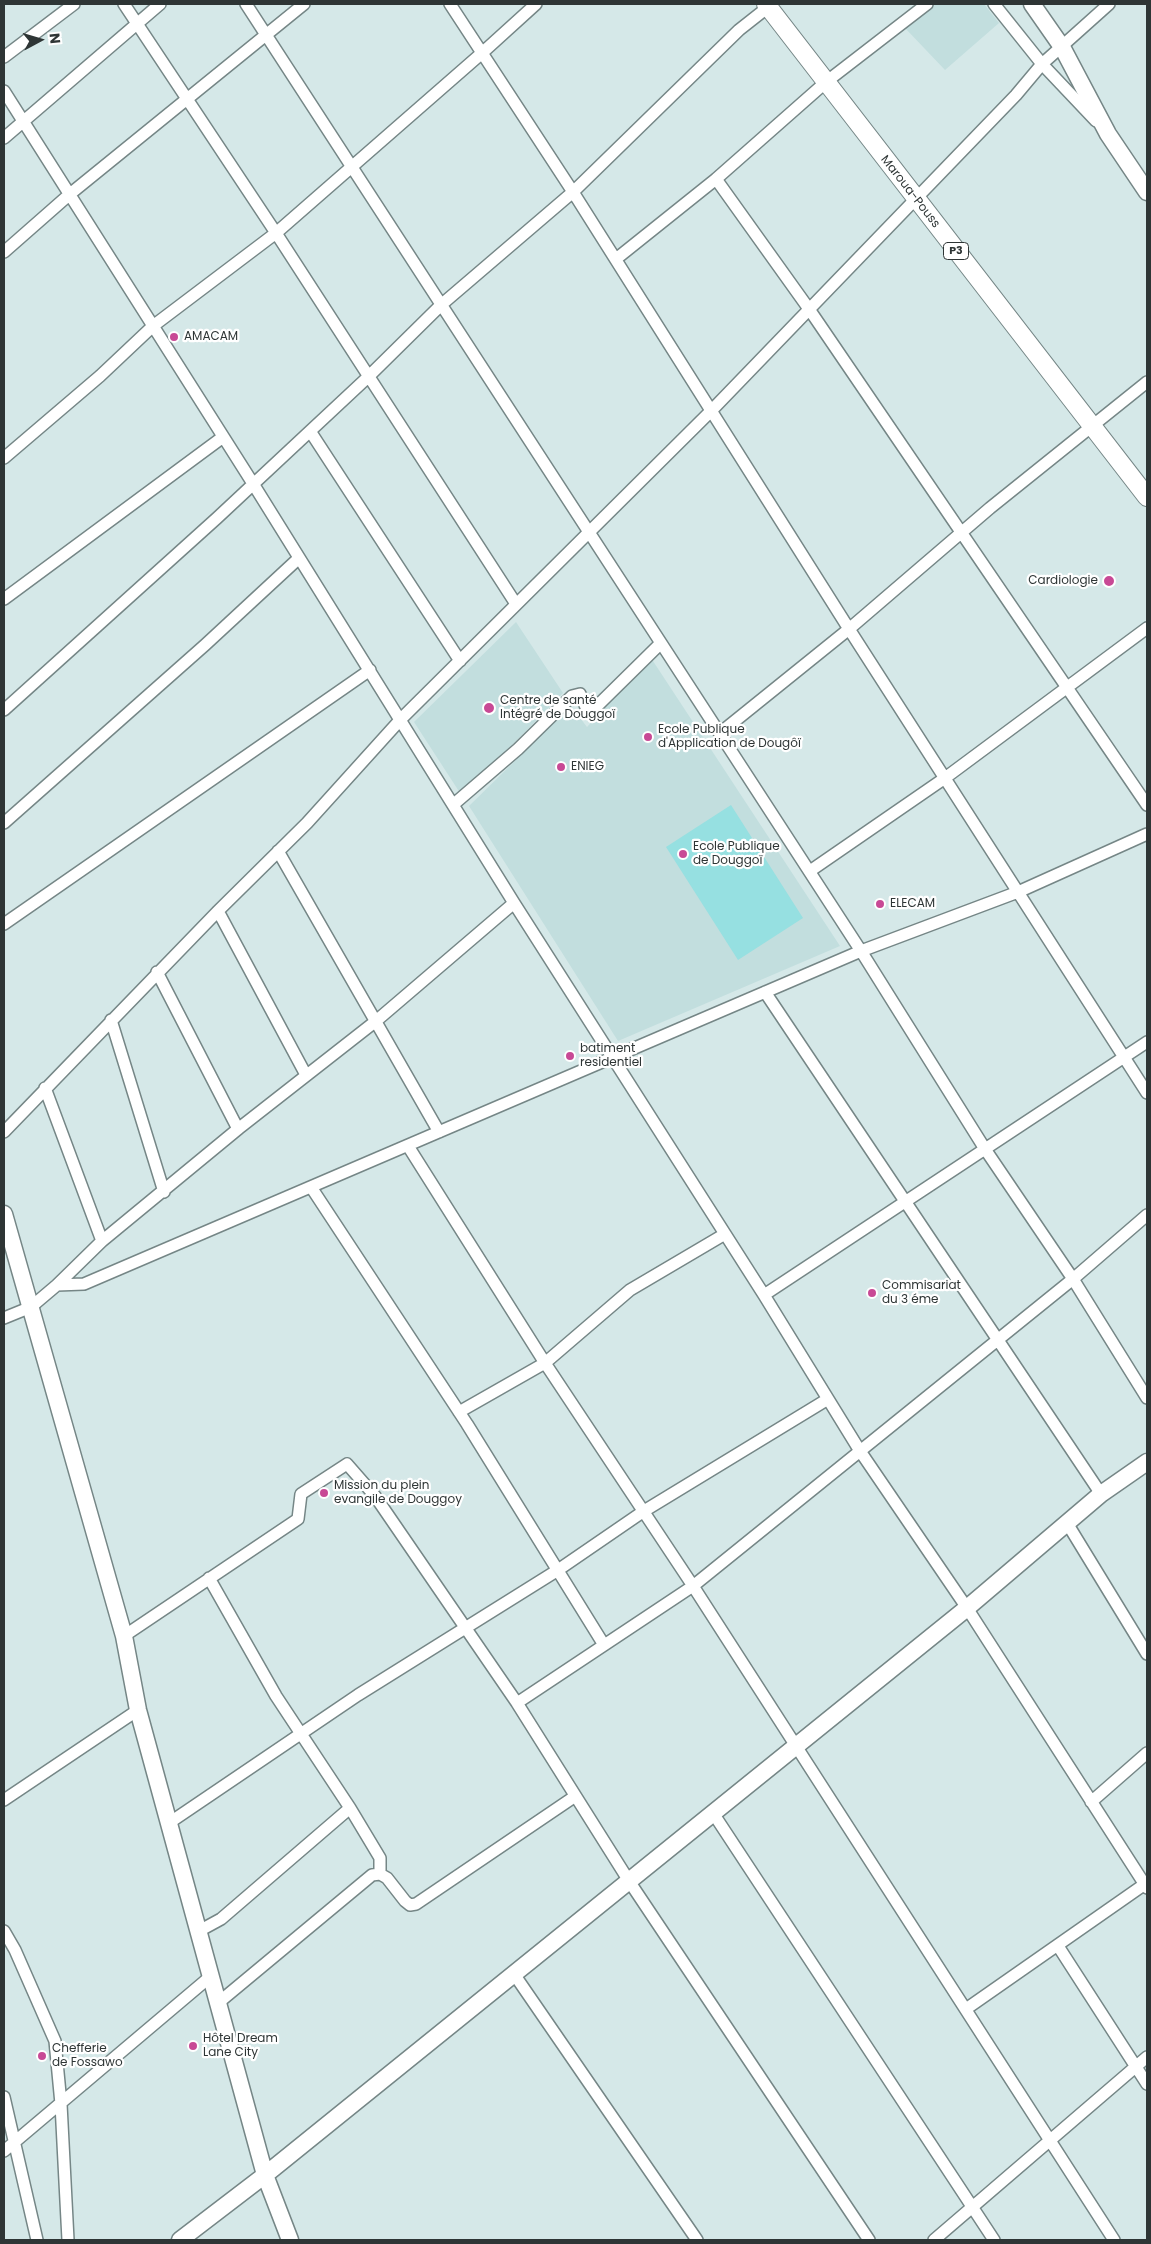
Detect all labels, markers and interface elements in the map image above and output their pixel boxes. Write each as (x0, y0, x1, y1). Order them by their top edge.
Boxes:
north arrow (15, 15, 65, 65)
text: N (44, 32, 65, 45)
street label: Maroua-Pouss (877, 153, 943, 231)
road number: P3 (944, 242, 968, 260)
place label: AMACAM (184, 330, 238, 344)
marker: AMACAM (168, 331, 180, 343)
place label: Cardiologie (1028, 574, 1098, 588)
marker: Cardiologie (1102, 574, 1116, 588)
place label: Centre de santé Intégré de Douggoï (500, 694, 615, 722)
marker: Centre de santé Intégré de Douggoï (482, 701, 496, 715)
place label: Ecole Publique d'Application de Dougôï (658, 723, 801, 751)
marker: Ecole Publique d'Application de Dougôï (642, 731, 654, 743)
place label: ENIEG (571, 760, 604, 774)
marker: ENIEG (555, 761, 567, 773)
place label: Ecole Publique de Douggoï (693, 840, 780, 868)
marker: Ecole Publique de Douggoï (677, 848, 689, 860)
place label: ELECAM (890, 897, 935, 911)
marker: ELECAM (874, 898, 886, 910)
place label: batiment residentiel (580, 1042, 642, 1070)
marker: batiment residentiel (564, 1050, 576, 1062)
place label: Commisariat du 3 éme (882, 1279, 961, 1307)
marker: Commisariat du 3 éme (866, 1287, 878, 1299)
place label: Mission du plein evangile de Douggoy (334, 1479, 462, 1507)
marker: Mission du plein evangile de Douggoy (318, 1487, 330, 1499)
place label: Hôtel Dream Lane City (203, 2032, 278, 2060)
marker: Hôtel Dream Lane City (187, 2040, 199, 2052)
place label: Chefferie de Fossawo (52, 2042, 123, 2070)
marker: Chefferie de Fossawo (36, 2050, 48, 2062)

